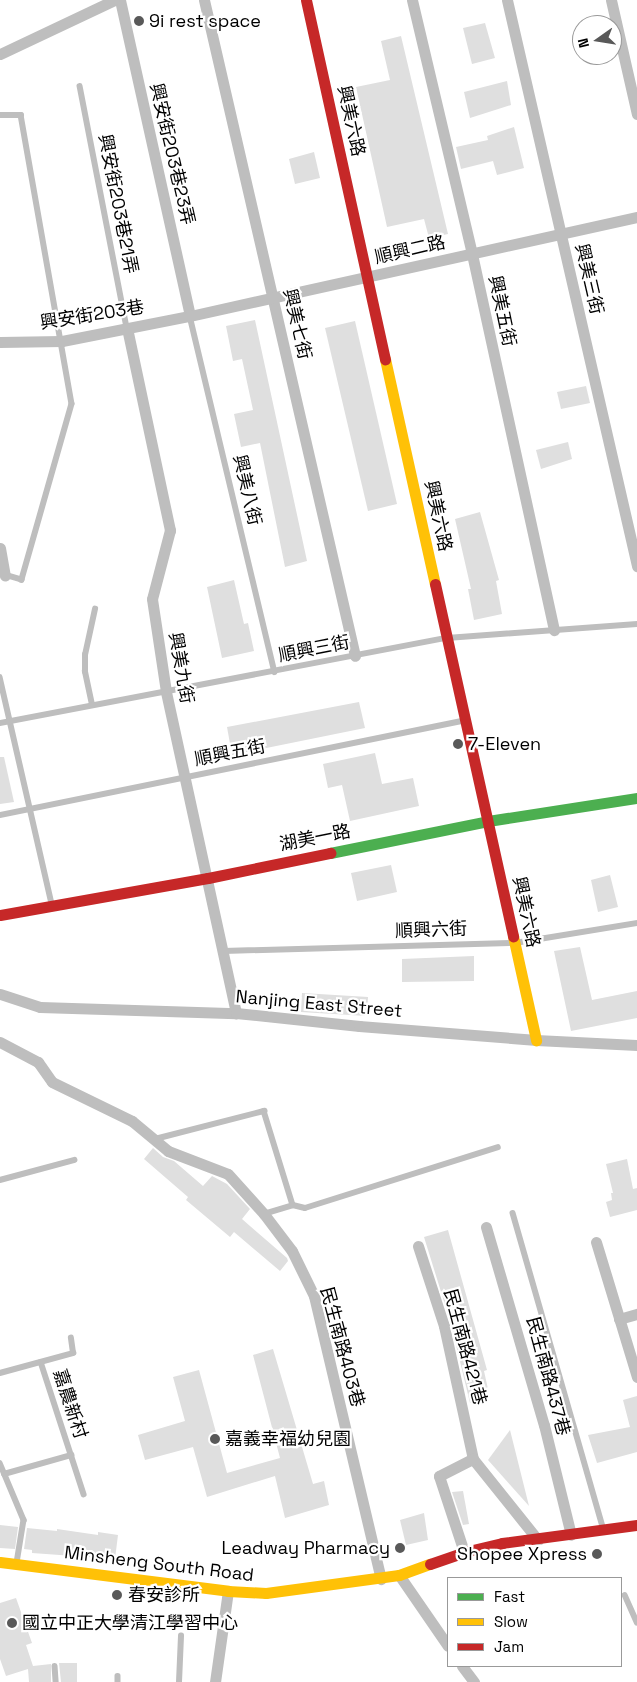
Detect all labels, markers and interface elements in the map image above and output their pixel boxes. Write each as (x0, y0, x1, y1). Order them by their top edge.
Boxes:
place label: 9i rest space (149, 10, 261, 32)
marker: 9i rest space (133, 15, 145, 27)
north arrow (572, 15, 622, 65)
text: N (574, 37, 593, 50)
street label: 興安街203巷23弄 (145, 81, 199, 227)
street label: 興美六路 (333, 84, 369, 158)
street label: 興安街203巷21弄 (94, 132, 142, 276)
street label: 順興二路 (372, 231, 448, 269)
street label: 興美三街 (570, 241, 608, 317)
street label: 興美五街 (484, 274, 520, 348)
street label: 興美七街 (278, 286, 316, 362)
street label: 興安街203巷 (38, 296, 146, 334)
street label: 興美八街 (228, 452, 266, 528)
street label: 興美六路 (420, 479, 456, 553)
street label: 興美九街 (164, 631, 198, 705)
street label: 順興三街 (277, 632, 351, 666)
place label: 7-Eleven (468, 733, 541, 755)
street label: 順興五街 (193, 736, 267, 770)
marker: 7-Eleven (452, 738, 464, 750)
street label: 湖美一路 (278, 821, 352, 855)
street label: 興美六路 (508, 875, 544, 949)
street label: 順興六街 (395, 918, 467, 942)
street label: Nanjing East Street (235, 986, 403, 1022)
street label: 民生南路403巷 (316, 1284, 368, 1410)
street label: 民生南路421巷 (439, 1286, 491, 1408)
street label: 民生南路437巷 (522, 1314, 574, 1438)
street label: 嘉農新村 (49, 1366, 91, 1442)
place label: 嘉義幸福幼兒園 (225, 1428, 351, 1450)
marker: 嘉義幸福幼兒園 (209, 1433, 221, 1445)
place label: Leadway Pharmacy (221, 1537, 390, 1559)
street label: Minsheng South Road (63, 1542, 255, 1586)
marker: Leadway Pharmacy (394, 1542, 406, 1554)
place label: Shopee Xpress (457, 1543, 587, 1565)
marker: Shopee Xpress (591, 1548, 603, 1560)
legend (447, 1577, 622, 1667)
place label: 春安診所 (128, 1584, 200, 1606)
text: Fast (494, 1587, 525, 1606)
marker: 春安診所 (110, 1588, 124, 1602)
place label: 國立中正大學清江學習中心 (22, 1612, 238, 1634)
text: Slow (494, 1612, 528, 1631)
marker: 國立中正大學清江學習中心 (6, 1617, 18, 1629)
text: Jam (494, 1637, 524, 1656)

